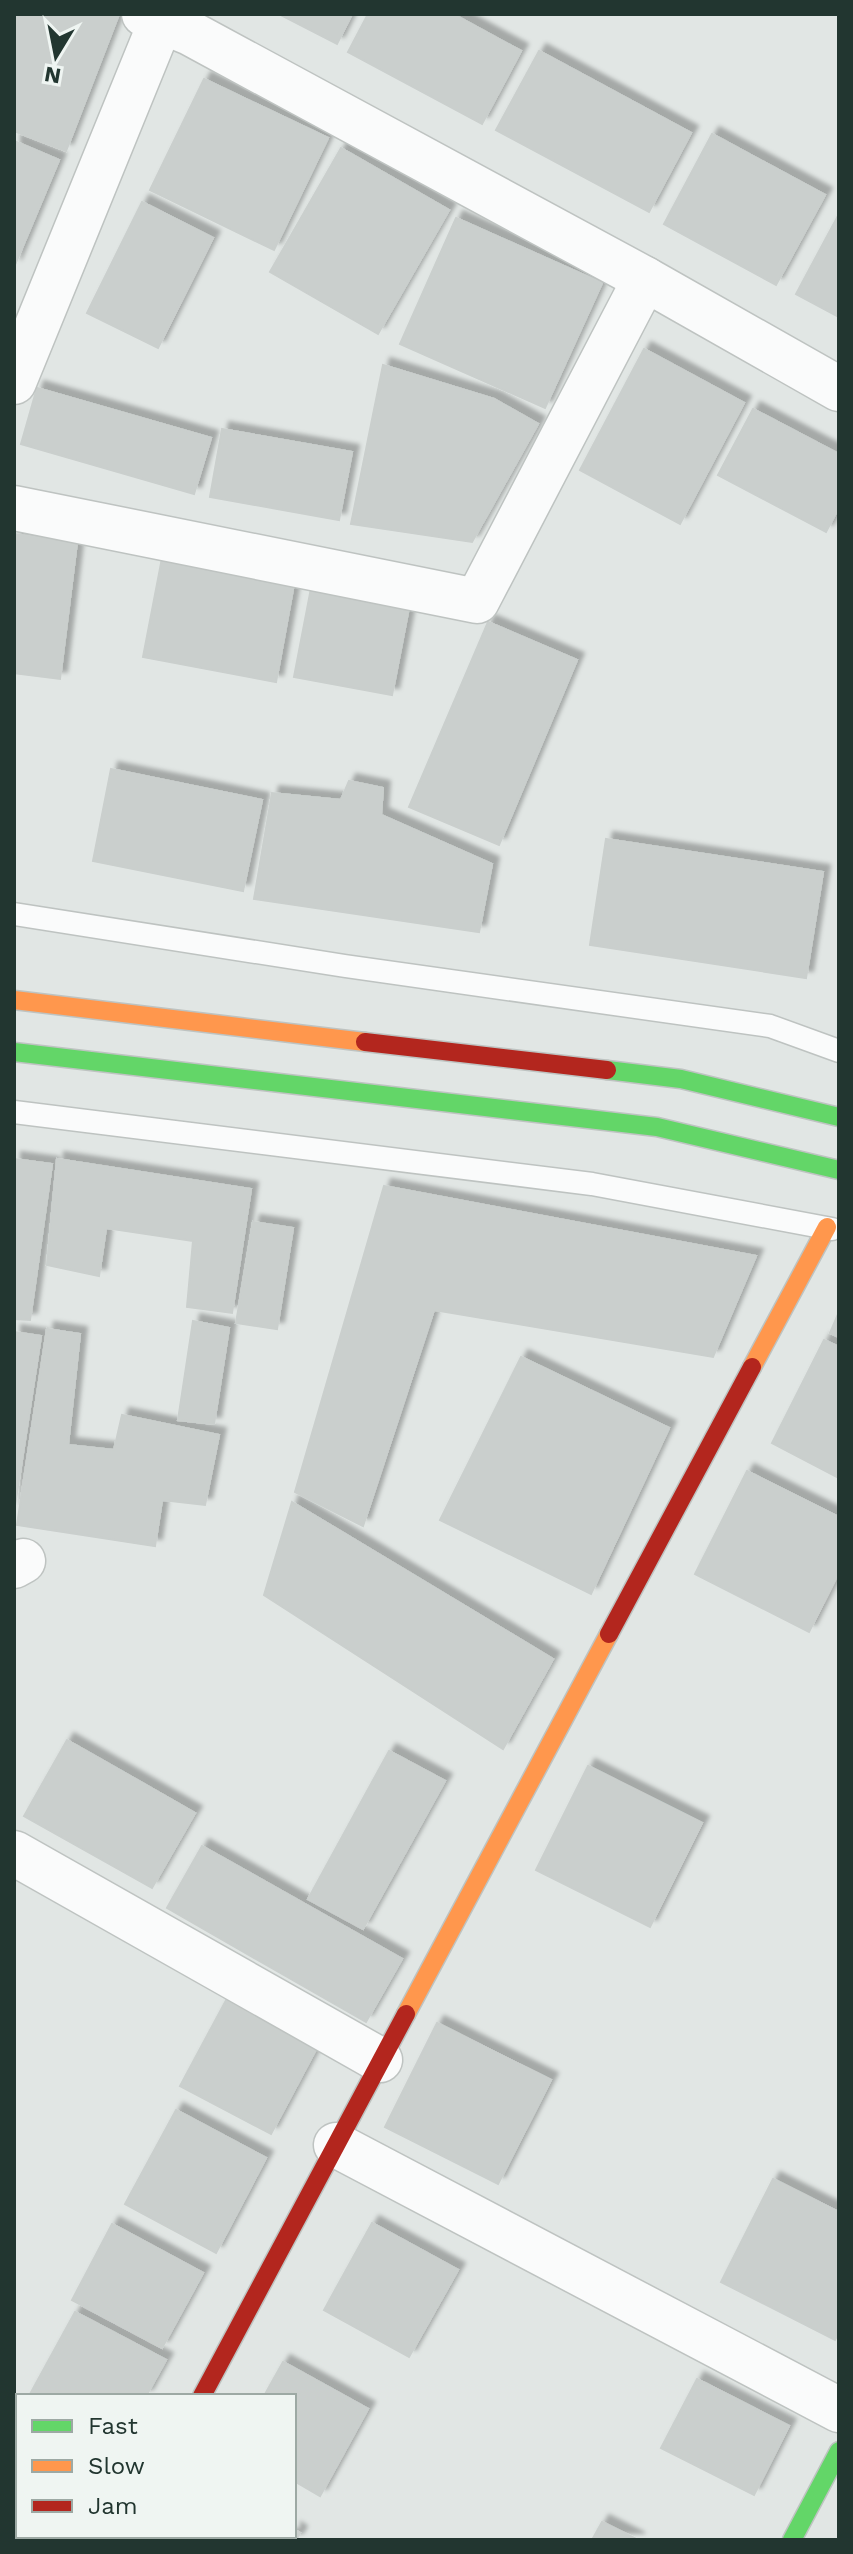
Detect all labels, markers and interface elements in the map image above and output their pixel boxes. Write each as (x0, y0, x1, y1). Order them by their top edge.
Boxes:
north arrow (16, 16, 96, 96)
text: N (42, 61, 63, 89)
legend (16, 2394, 296, 2538)
text: Fast (88, 2412, 138, 2440)
text: Slow (88, 2452, 145, 2480)
text: Jam (88, 2492, 138, 2520)

